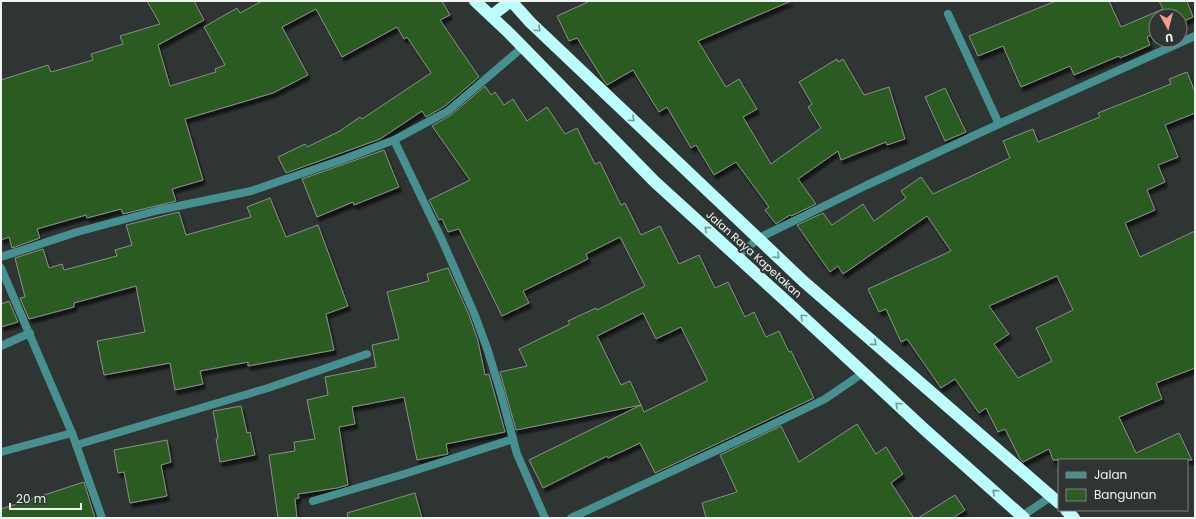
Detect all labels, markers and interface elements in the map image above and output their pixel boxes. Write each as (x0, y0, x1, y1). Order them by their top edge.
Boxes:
north arrow (1148, 8, 1188, 48)
one-way arrow (533, 25, 541, 32)
text: U (1164, 30, 1174, 46)
one-way arrow (627, 114, 635, 122)
street label: Jalan Raya Kapetakan (703, 207, 805, 301)
one-way arrow (704, 227, 712, 234)
one-way arrow (773, 252, 780, 259)
one-way arrow (800, 314, 808, 322)
one-way arrow (870, 338, 877, 345)
one-way arrow (895, 403, 903, 410)
legend (1058, 459, 1188, 511)
text: Jalan (1094, 466, 1127, 483)
scale bar (10, 485, 81, 511)
text: Bangunan (1094, 486, 1156, 503)
one-way arrow (992, 489, 1000, 497)
text: 20 m (16, 490, 46, 507)

